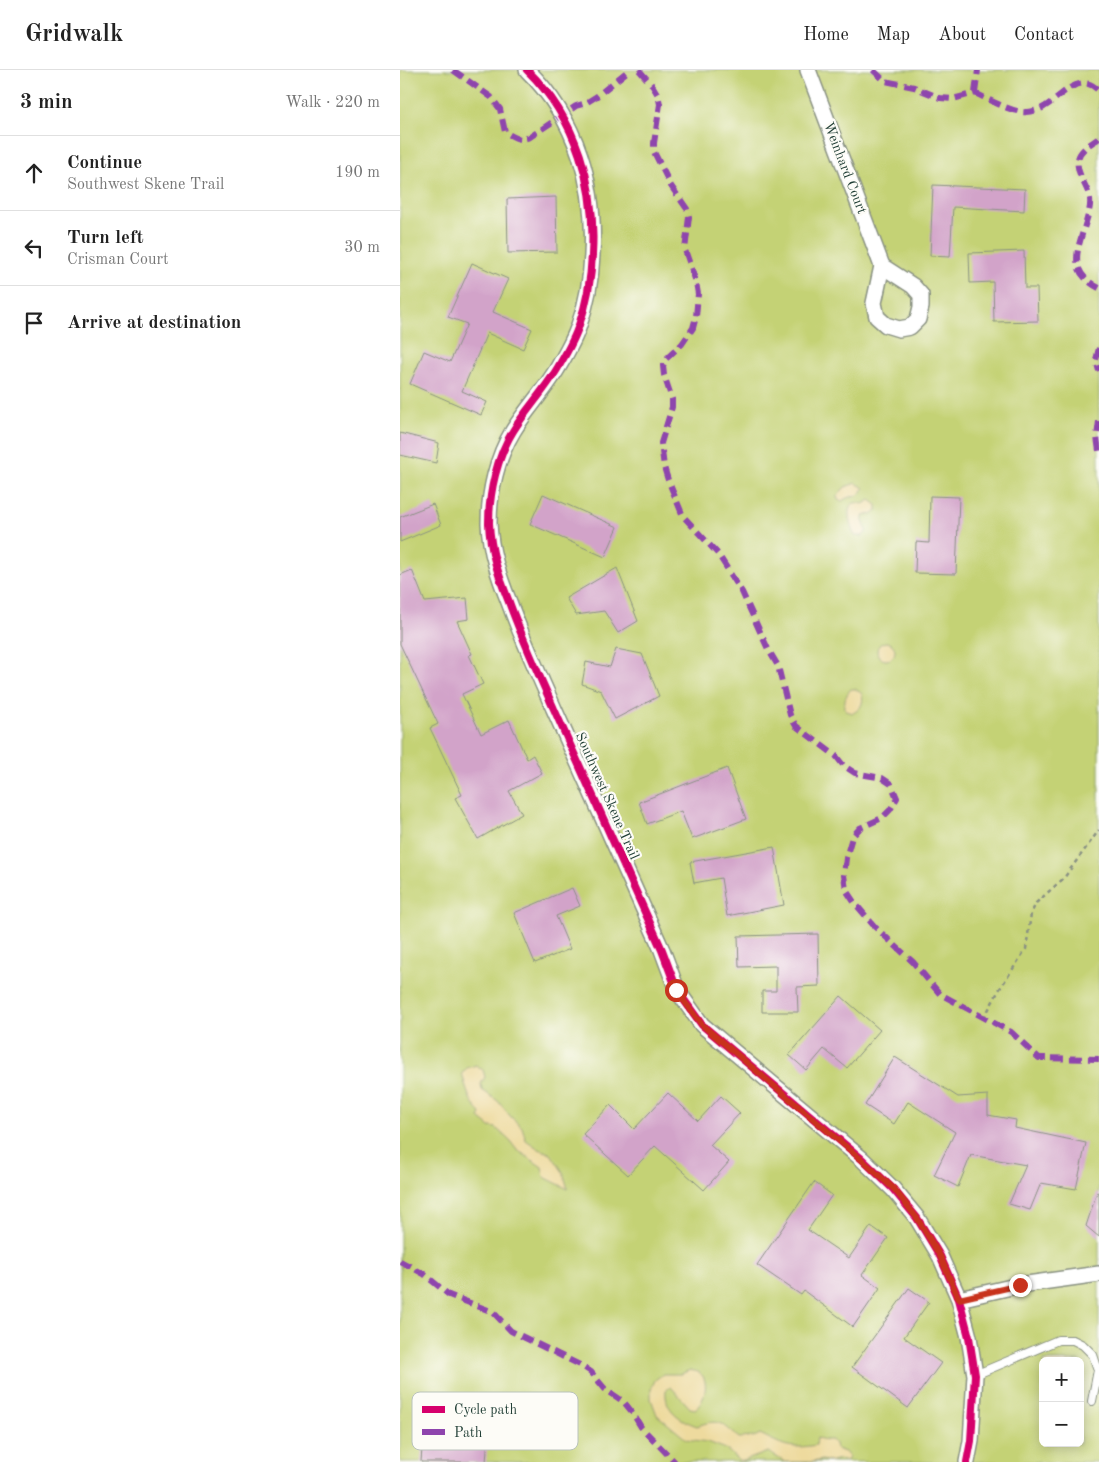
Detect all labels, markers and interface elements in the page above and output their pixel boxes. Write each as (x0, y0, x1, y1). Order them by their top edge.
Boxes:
text: Gridwalk (25, 23, 123, 47)
text: Home (803, 26, 849, 44)
text: Map (877, 26, 910, 44)
text: About (938, 26, 986, 44)
text: Contact (1014, 26, 1074, 44)
text: 3 min (20, 92, 73, 113)
text: Walk · 220 m (285, 95, 380, 111)
street label: Weinhard Court (821, 120, 869, 216)
text: Continue (67, 154, 142, 173)
icon: ahead (20, 159, 48, 187)
text: 190 m (335, 165, 380, 181)
text: Southwest Skene Trail (67, 177, 224, 193)
text: Turn left (67, 229, 144, 248)
icon: left (20, 234, 48, 262)
text: 30 m (344, 240, 380, 256)
text: Crisman Court (67, 252, 169, 268)
icon: arrive (20, 309, 48, 337)
text: Arrive at destination (67, 314, 241, 333)
street label: Southwest Skene Trail (573, 730, 641, 862)
route start (665, 979, 688, 1002)
route end (1009, 1274, 1032, 1297)
map controls (1039, 1357, 1084, 1447)
button: + (1039, 1357, 1084, 1402)
legend (412, 1392, 578, 1450)
button: − (1039, 1402, 1084, 1447)
text: Cycle path (454, 1403, 517, 1417)
text: Path (454, 1426, 483, 1440)

